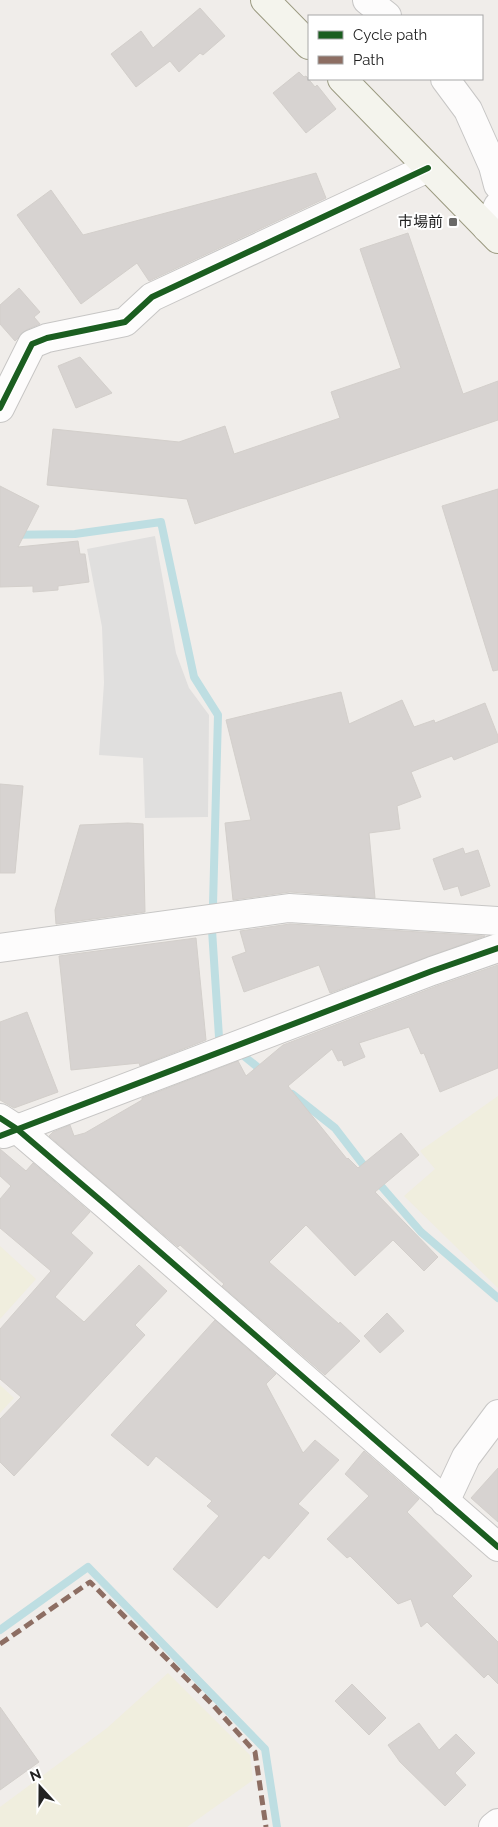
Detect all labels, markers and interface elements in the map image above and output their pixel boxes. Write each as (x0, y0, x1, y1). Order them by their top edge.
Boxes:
legend (308, 15, 483, 80)
text: Cycle path (353, 26, 427, 44)
text: Path (353, 51, 384, 69)
place label: 市場前 (398, 213, 443, 231)
marker: 市場前 (447, 216, 459, 228)
north arrow (15, 1762, 65, 1812)
text: N (27, 1765, 43, 1784)

